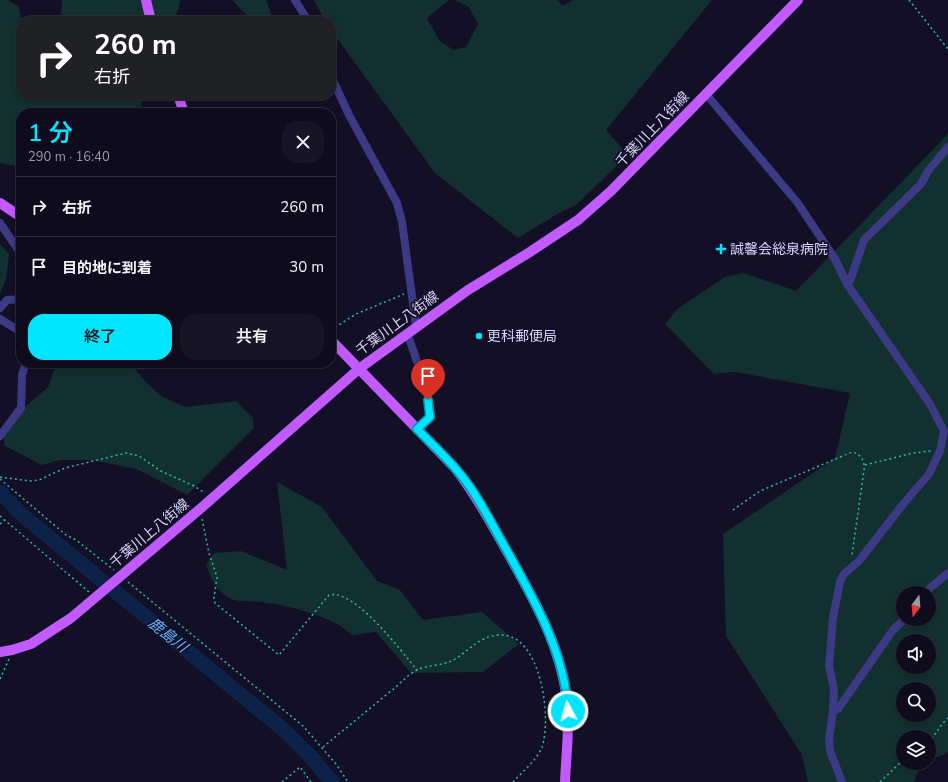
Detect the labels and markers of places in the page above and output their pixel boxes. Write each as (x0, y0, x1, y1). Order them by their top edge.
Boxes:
place label: 誠馨会総泉病院 (730, 240, 828, 259)
marker: 誠馨会総泉病院 (715, 243, 727, 255)
place label: 更科郵便局 (487, 327, 557, 346)
marker: 更科郵便局 (474, 331, 484, 341)
pin (411, 359, 445, 400)

